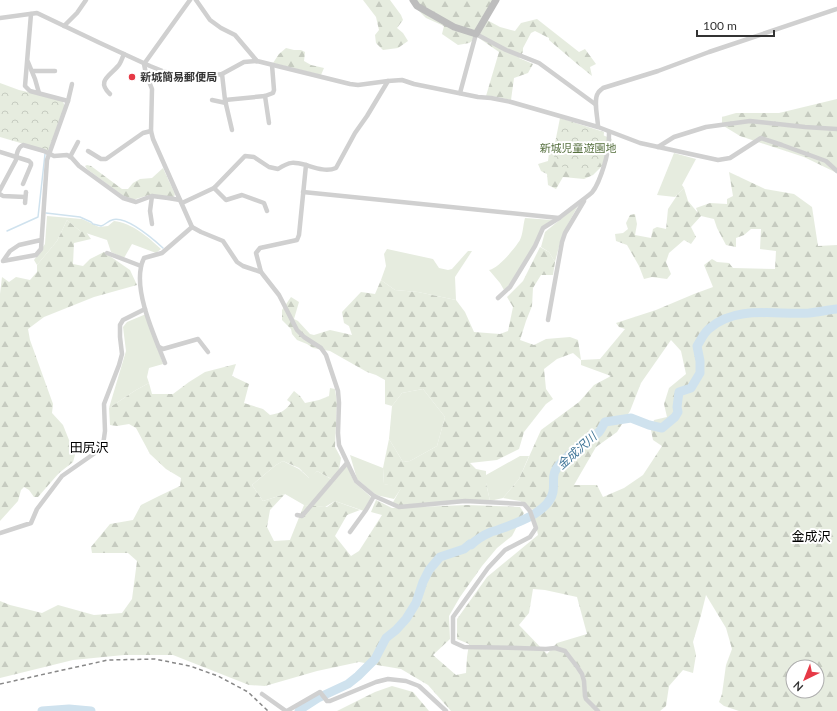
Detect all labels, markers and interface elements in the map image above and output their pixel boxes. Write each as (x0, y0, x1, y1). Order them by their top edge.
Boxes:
scale bar (697, 12, 774, 38)
text: 100 m (703, 18, 737, 33)
place label: 新城簡易郵便局 (140, 70, 217, 83)
marker: 新城簡易郵便局 (127, 72, 137, 82)
park label: 新城児童遊園地 (540, 141, 617, 154)
water label: 金成沢川 (554, 428, 601, 472)
district label: 田尻沢 (69, 439, 109, 455)
district label: 金成沢 (791, 528, 831, 544)
north arrow (785, 659, 825, 699)
text: N (790, 679, 805, 694)

